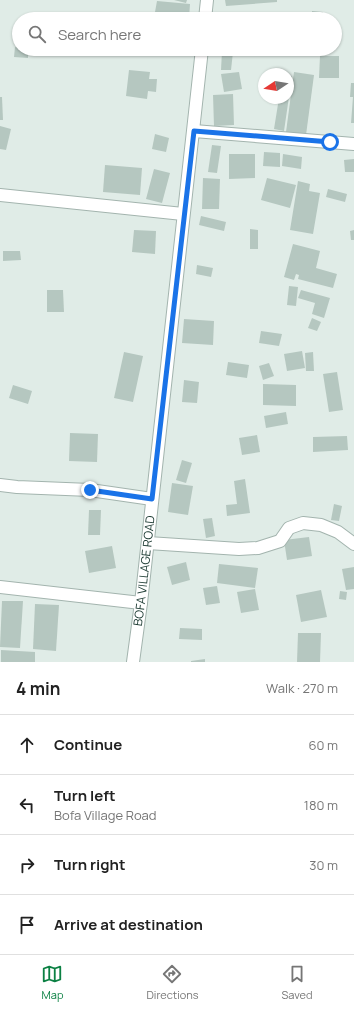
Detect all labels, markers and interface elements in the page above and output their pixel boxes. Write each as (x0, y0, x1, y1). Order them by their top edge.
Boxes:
search box (12, 12, 342, 56)
icon: search (26, 23, 48, 45)
text: Search here (58, 24, 141, 45)
north arrow (258, 68, 294, 104)
route start (321, 133, 339, 151)
route end (81, 481, 99, 499)
street label: BOFA VILLAGE ROAD (129, 515, 159, 627)
text: 4 min (16, 677, 60, 700)
text: Walk · 270 m (266, 679, 338, 697)
icon: ahead (16, 734, 38, 756)
text: Continue (54, 734, 122, 755)
text: 60 m (308, 736, 338, 754)
text: Turn left (54, 785, 116, 806)
icon: left (16, 794, 38, 816)
text: 180 m (304, 796, 338, 814)
text: Bofa Village Road (54, 806, 157, 824)
icon: right (16, 854, 38, 876)
text: Turn right (54, 854, 125, 875)
text: 30 m (309, 856, 338, 874)
icon: arrive (16, 914, 38, 936)
text: Arrive at destination (54, 914, 203, 935)
tab: Map (41, 963, 63, 1002)
tab: Directions (146, 963, 199, 1002)
tab: Saved (282, 963, 313, 1002)

